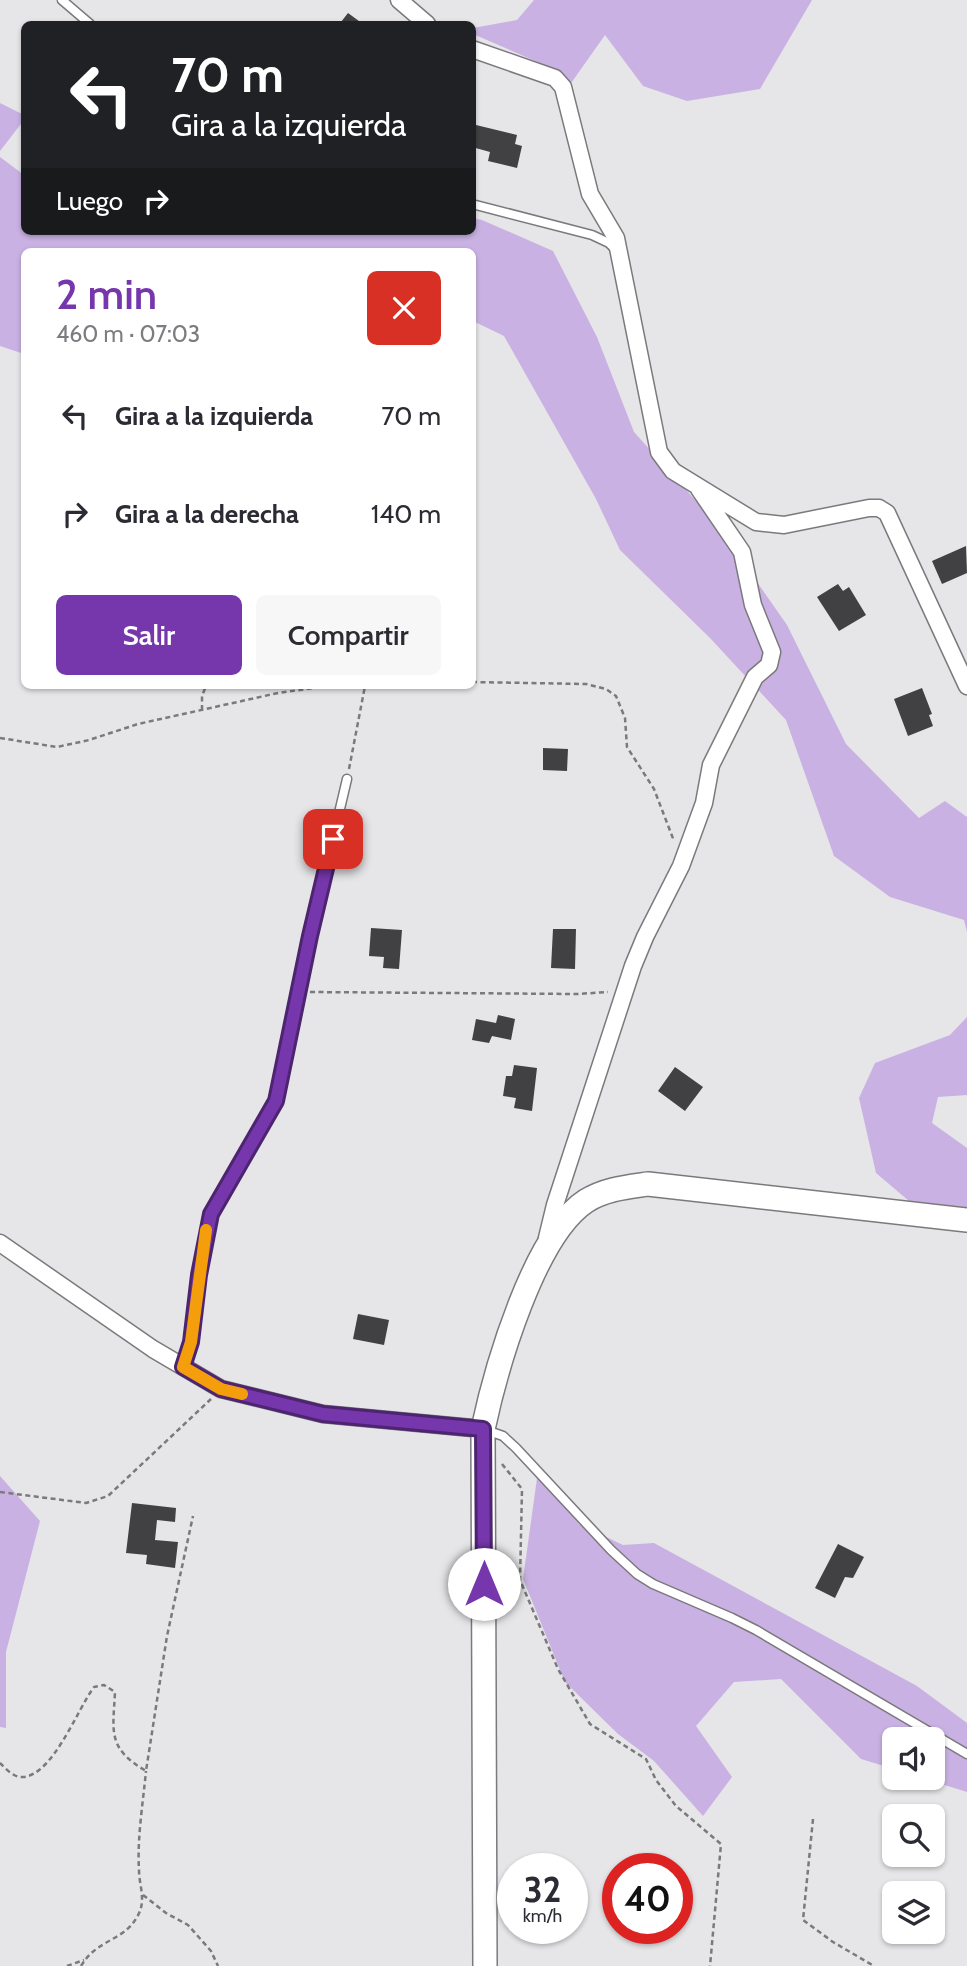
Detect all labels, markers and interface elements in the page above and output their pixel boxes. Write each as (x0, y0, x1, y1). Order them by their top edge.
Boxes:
text: 70 m (171, 45, 284, 104)
icon: left (56, 49, 147, 140)
text: Gira a la izquierda (171, 105, 406, 144)
icon: right (137, 182, 175, 220)
text: Luego (56, 185, 123, 217)
text: 2 min (56, 268, 157, 320)
button: close (367, 271, 441, 345)
text: 460 m · 07:03 (56, 320, 200, 348)
icon: left (56, 397, 94, 435)
text: Gira a la izquierda (115, 400, 313, 432)
text: 70 m (381, 400, 441, 432)
icon: right (56, 495, 94, 533)
text: Gira a la derecha (115, 498, 299, 530)
text: 140 m (371, 498, 441, 530)
button: Salir (56, 595, 242, 675)
button: Compartir (256, 595, 441, 675)
pin (303, 809, 363, 869)
icon: arrive (314, 820, 352, 858)
position arrow (447, 1547, 521, 1621)
map controls (882, 1727, 945, 1944)
button: sound (882, 1727, 945, 1790)
button: search (882, 1804, 945, 1867)
speed limit sign: 40 (602, 1853, 693, 1944)
text: 32 (524, 1868, 561, 1911)
button: layers (882, 1881, 945, 1944)
text: km/h (523, 1905, 562, 1927)

